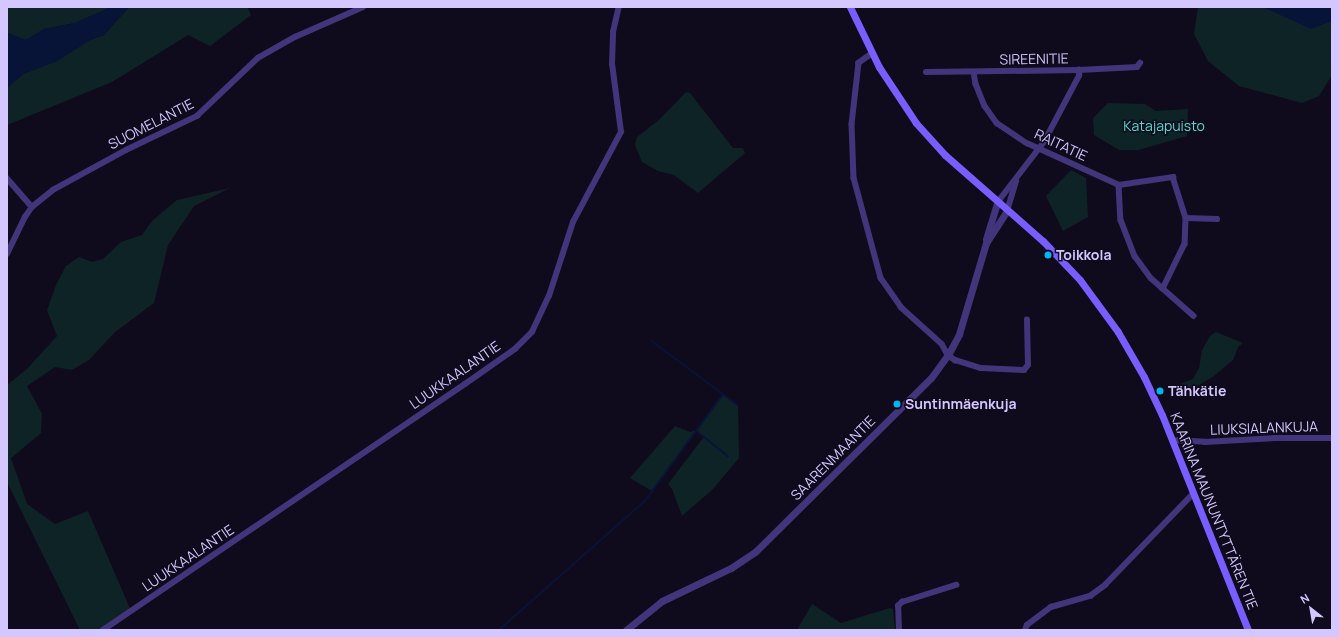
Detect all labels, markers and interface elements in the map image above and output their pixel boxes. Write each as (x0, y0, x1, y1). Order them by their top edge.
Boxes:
street label: SIREENITIE (999, 50, 1069, 68)
street label: SUOMELANTIE (106, 95, 196, 153)
park label: Katajapuisto (1123, 118, 1205, 134)
street label: RAITATIE (1032, 125, 1090, 165)
place label: Toikkola (1056, 247, 1112, 263)
marker: Toikkola (1043, 250, 1053, 260)
street label: LUUKKAALANTIE (406, 337, 504, 413)
place label: Tähkätie (1168, 383, 1226, 399)
marker: Tähkätie (1155, 386, 1165, 396)
place label: Suntinmäenkuja (905, 396, 1016, 412)
marker: Suntinmäenkuja (892, 399, 902, 409)
street label: KAARINA MAUNUNTYTTÄREN TIE (1167, 410, 1261, 612)
street label: SAARENMAANTIE (787, 412, 879, 504)
street label: LIUKSIALANKUJA (1210, 418, 1318, 438)
street label: LUUKKAALANTIE (139, 521, 237, 595)
north arrow (1291, 589, 1331, 629)
text: N (1297, 590, 1312, 607)

